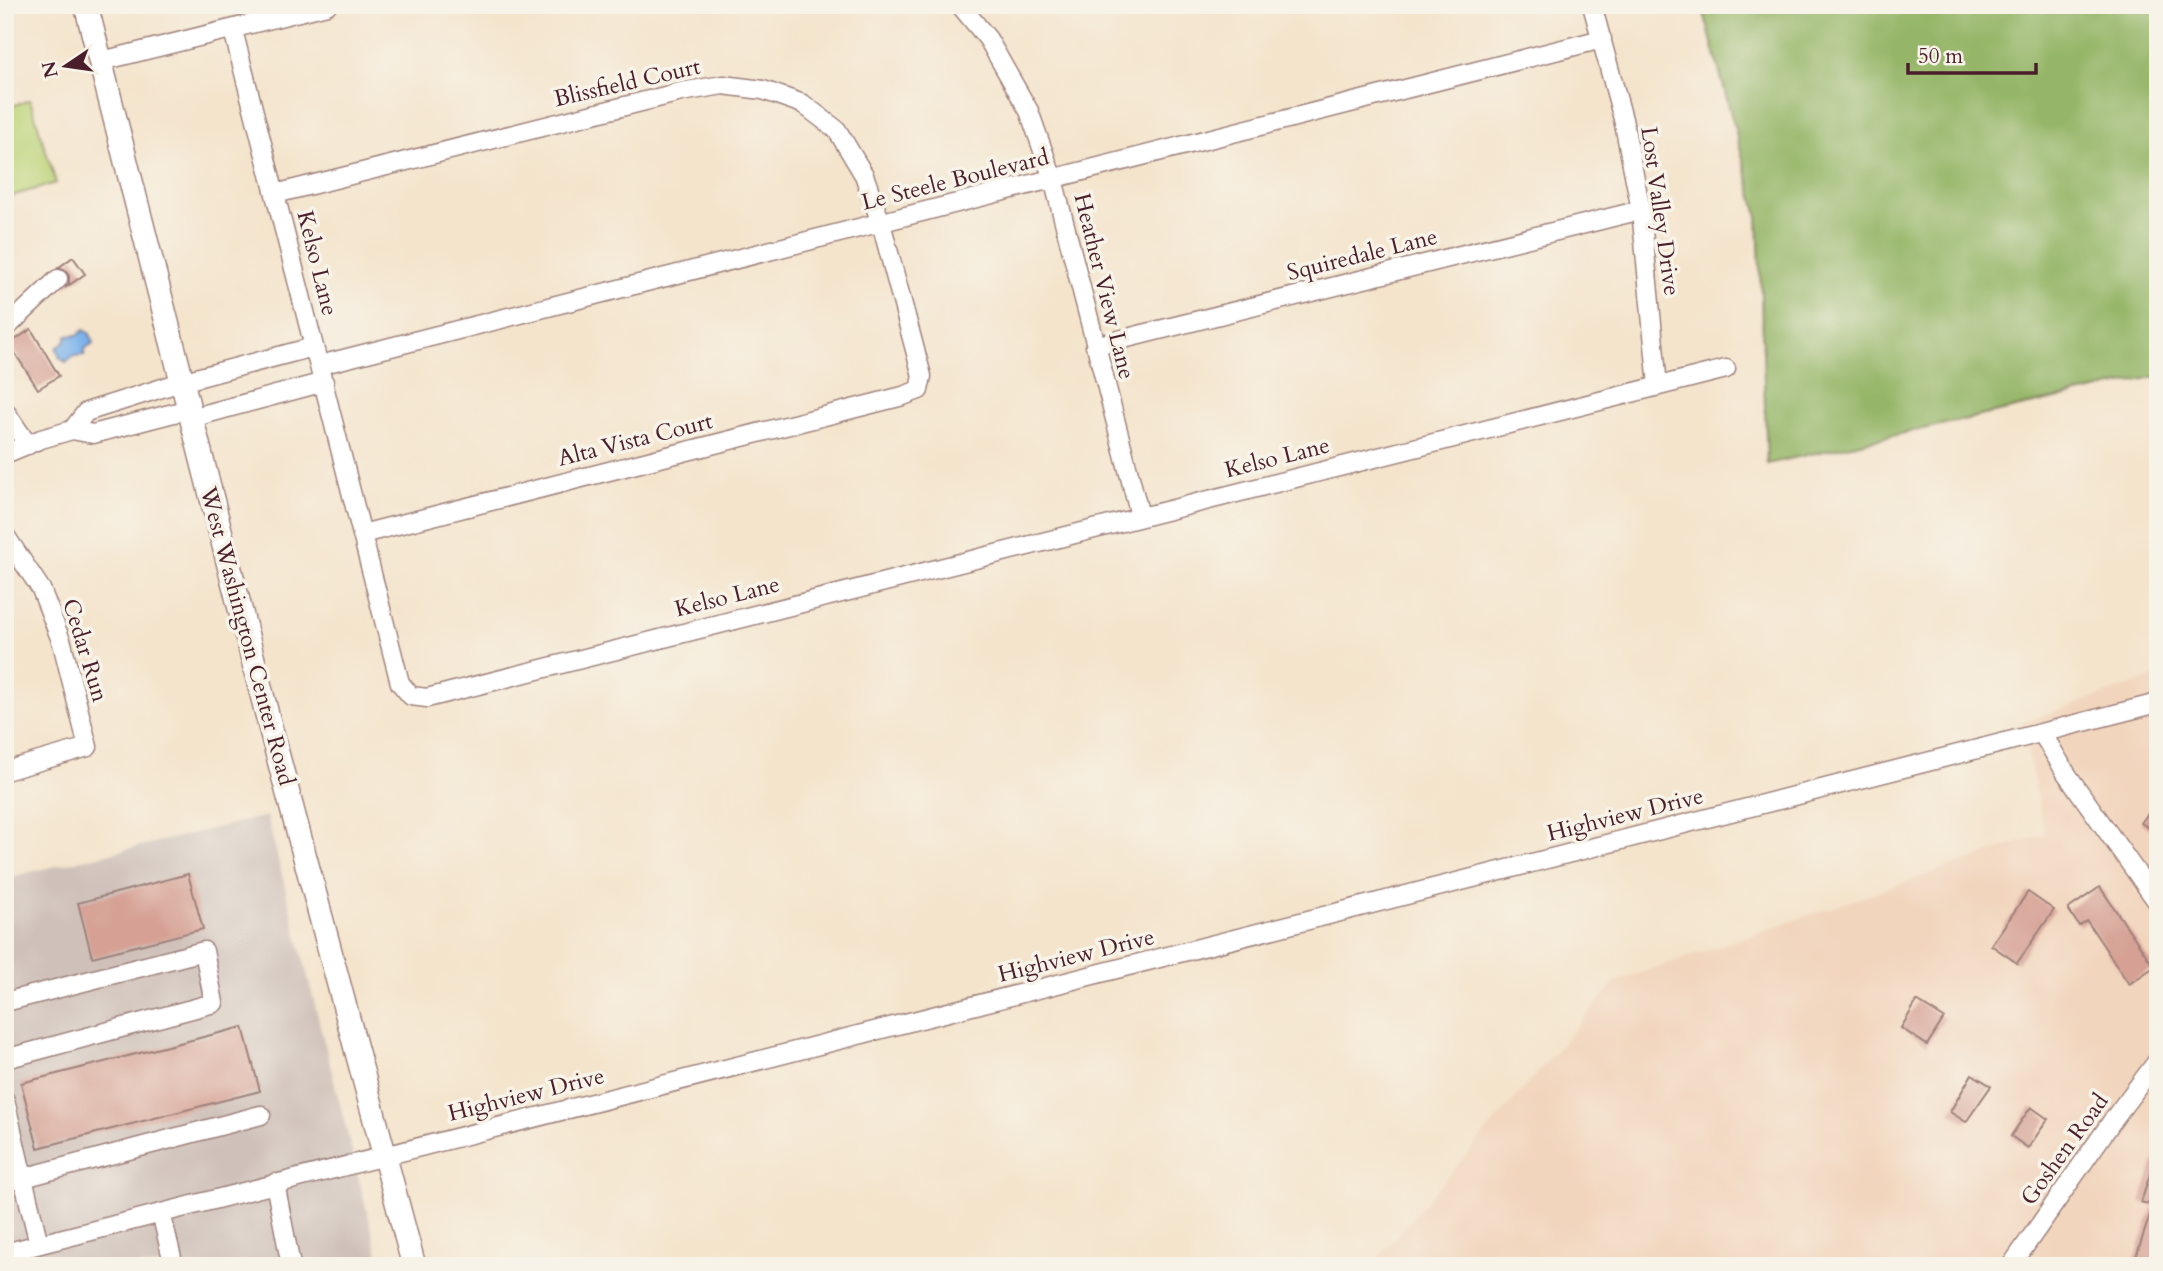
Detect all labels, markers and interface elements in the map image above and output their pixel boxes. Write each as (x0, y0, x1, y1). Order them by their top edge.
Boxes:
north arrow (32, 32, 102, 102)
scale bar (1908, 32, 2035, 76)
text: 50 m (1918, 42, 1963, 71)
street label: Blissfield Court (551, 51, 703, 114)
text: N (36, 58, 65, 81)
street label: Lost Valley Drive (1633, 125, 1688, 298)
street label: Le Steele Boulevard (858, 141, 1053, 218)
street label: Heather View Lane (1066, 190, 1143, 382)
street label: Kelso Lane (290, 207, 346, 319)
street label: Squiredale Lane (1284, 221, 1440, 288)
street label: Alta Vista Court (555, 405, 716, 474)
street label: Kelso Lane (1221, 429, 1333, 485)
street label: West Washington Center Road (192, 482, 303, 790)
street label: Kelso Lane (671, 568, 783, 624)
street label: Cedar Run (55, 595, 116, 706)
street label: Highview Drive (1544, 780, 1707, 849)
street label: Highview Drive (995, 921, 1158, 990)
street label: Highview Drive (445, 1060, 608, 1129)
street label: Goshen Road (2013, 1087, 2116, 1211)

